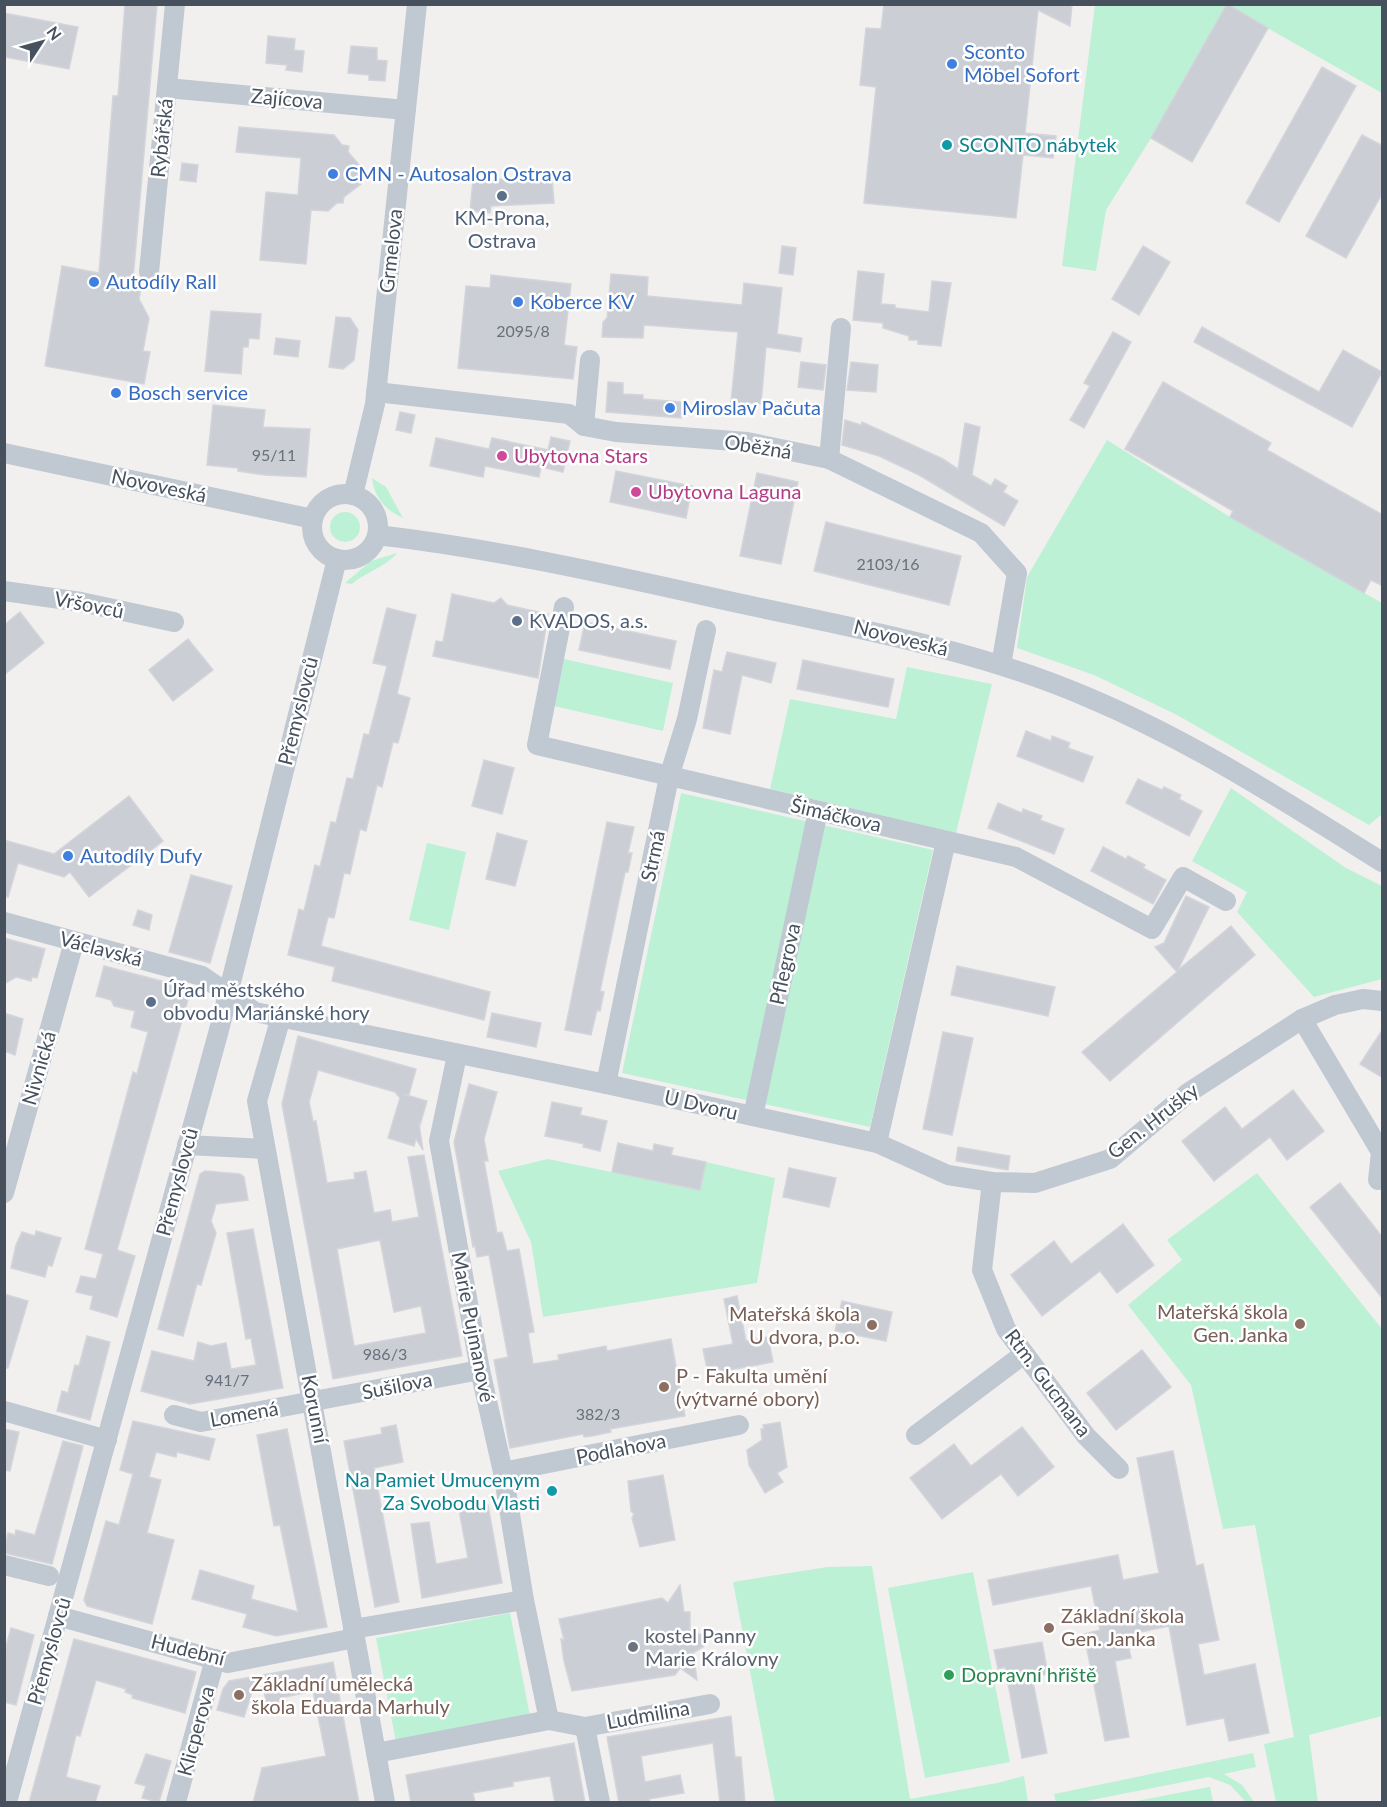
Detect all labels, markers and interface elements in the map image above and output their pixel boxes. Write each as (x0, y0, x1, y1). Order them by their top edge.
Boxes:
north arrow (12, 12, 72, 72)
text: N (43, 22, 66, 43)
place label: Sconto Möbel Sofort (964, 39, 1080, 86)
marker: Sconto Möbel Sofort (945, 57, 959, 71)
street label: Zajícova (250, 83, 324, 113)
street label: Rybářská (145, 97, 177, 179)
place label: SCONTO nábytek (959, 132, 1118, 156)
marker: SCONTO nábytek (940, 138, 954, 152)
place label: CMN - Autosalon Ostrava (345, 161, 572, 185)
marker: CMN - Autosalon Ostrava (326, 167, 340, 181)
marker: KM-Prona, Ostrava (495, 189, 509, 203)
place label: KM-Prona, Ostrava (455, 205, 549, 252)
street label: Grmelova (374, 208, 406, 294)
place label: Autodíly Rall (106, 269, 217, 293)
marker: Autodíly Rall (87, 275, 101, 289)
place label: Koberce KV (530, 289, 635, 313)
marker: Koberce KV (511, 295, 525, 309)
house number: 2095/8 (496, 321, 550, 340)
place label: Bosch service (128, 380, 248, 404)
marker: Bosch service (109, 386, 123, 400)
place label: Miroslav Pačuta (682, 395, 821, 419)
marker: Miroslav Pačuta (663, 401, 677, 415)
street label: Oběžná (723, 429, 793, 463)
place label: Ubytovna Stars (514, 443, 648, 467)
house number: 95/11 (252, 445, 296, 464)
marker: Ubytovna Stars (495, 449, 509, 463)
street label: Novoveská (110, 463, 209, 507)
place label: Ubytovna Laguna (648, 479, 801, 503)
marker: Ubytovna Laguna (629, 485, 643, 499)
house number: 2103/16 (857, 554, 919, 573)
street label: Vršovců (52, 586, 126, 622)
place label: KVADOS, a.s. (529, 608, 648, 632)
marker: KVADOS, a.s. (510, 614, 524, 628)
street label: Novoveská (852, 614, 951, 660)
street label: Přemyslovců (272, 654, 322, 767)
street label: Šimáčkova (789, 792, 884, 836)
street label: Strmá (635, 828, 669, 883)
place label: Autodíly Dufy (80, 843, 203, 867)
marker: Autodíly Dufy (61, 849, 75, 863)
street label: Pflegrova (764, 921, 804, 1007)
street label: Václavská (57, 925, 145, 971)
place label: Úřad městského obvodu Mariánské hory (163, 977, 370, 1024)
marker: Úřad městského obvodu Mariánské hory (144, 995, 158, 1009)
street label: Nivnická (16, 1028, 60, 1107)
street label: Gen. Hrušky (1102, 1077, 1203, 1163)
street label: U Dvoru (662, 1084, 740, 1124)
street label: Přemyslovců (150, 1125, 202, 1238)
street label: Marie Pujmanové (448, 1249, 500, 1404)
place label: Mateřská škola Gen. Janka (1157, 1299, 1288, 1346)
place label: Mateřská škola U dvora, p.o. (729, 1301, 860, 1348)
marker: Mateřská škola Gen. Janka (1293, 1317, 1307, 1331)
marker: Mateřská škola U dvora, p.o. (865, 1318, 879, 1332)
street label: Rtm. Gucmana (1001, 1324, 1097, 1441)
house number: 986/3 (363, 1344, 407, 1363)
place label: P - Fakulta umění (výtvarné obory) (676, 1363, 829, 1410)
street label: Sušilova (360, 1366, 434, 1404)
house number: 941/7 (205, 1370, 249, 1389)
street label: Korunní (298, 1372, 335, 1446)
marker: P - Fakulta umění (výtvarné obory) (657, 1380, 671, 1394)
street label: Lomená (208, 1395, 280, 1431)
house number: 382/3 (576, 1404, 620, 1423)
street label: Podlahova (574, 1428, 668, 1468)
place label: Na Pamiet Umucenym Za Svobodu Vlasti (345, 1467, 540, 1514)
marker: Na Pamiet Umucenym Za Svobodu Vlasti (545, 1484, 559, 1498)
street label: Přemyslovců (21, 1594, 75, 1707)
place label: Základní škola Gen. Janka (1061, 1603, 1184, 1650)
marker: Základní škola Gen. Janka (1042, 1621, 1056, 1635)
place label: kostel Panny Marie Královny (645, 1623, 779, 1670)
street label: Hudební (149, 1628, 229, 1670)
marker: kostel Panny Marie Královny (626, 1640, 640, 1654)
place label: Dopravní hřiště (961, 1662, 1096, 1686)
marker: Dopravní hřiště (942, 1668, 956, 1682)
place label: Základní umělecká škola Eduarda Marhuly (251, 1671, 450, 1718)
street label: Klicperova (172, 1683, 219, 1778)
marker: Základní umělecká škola Eduarda Marhuly (232, 1688, 246, 1702)
street label: Ludmilina (604, 1695, 691, 1733)

